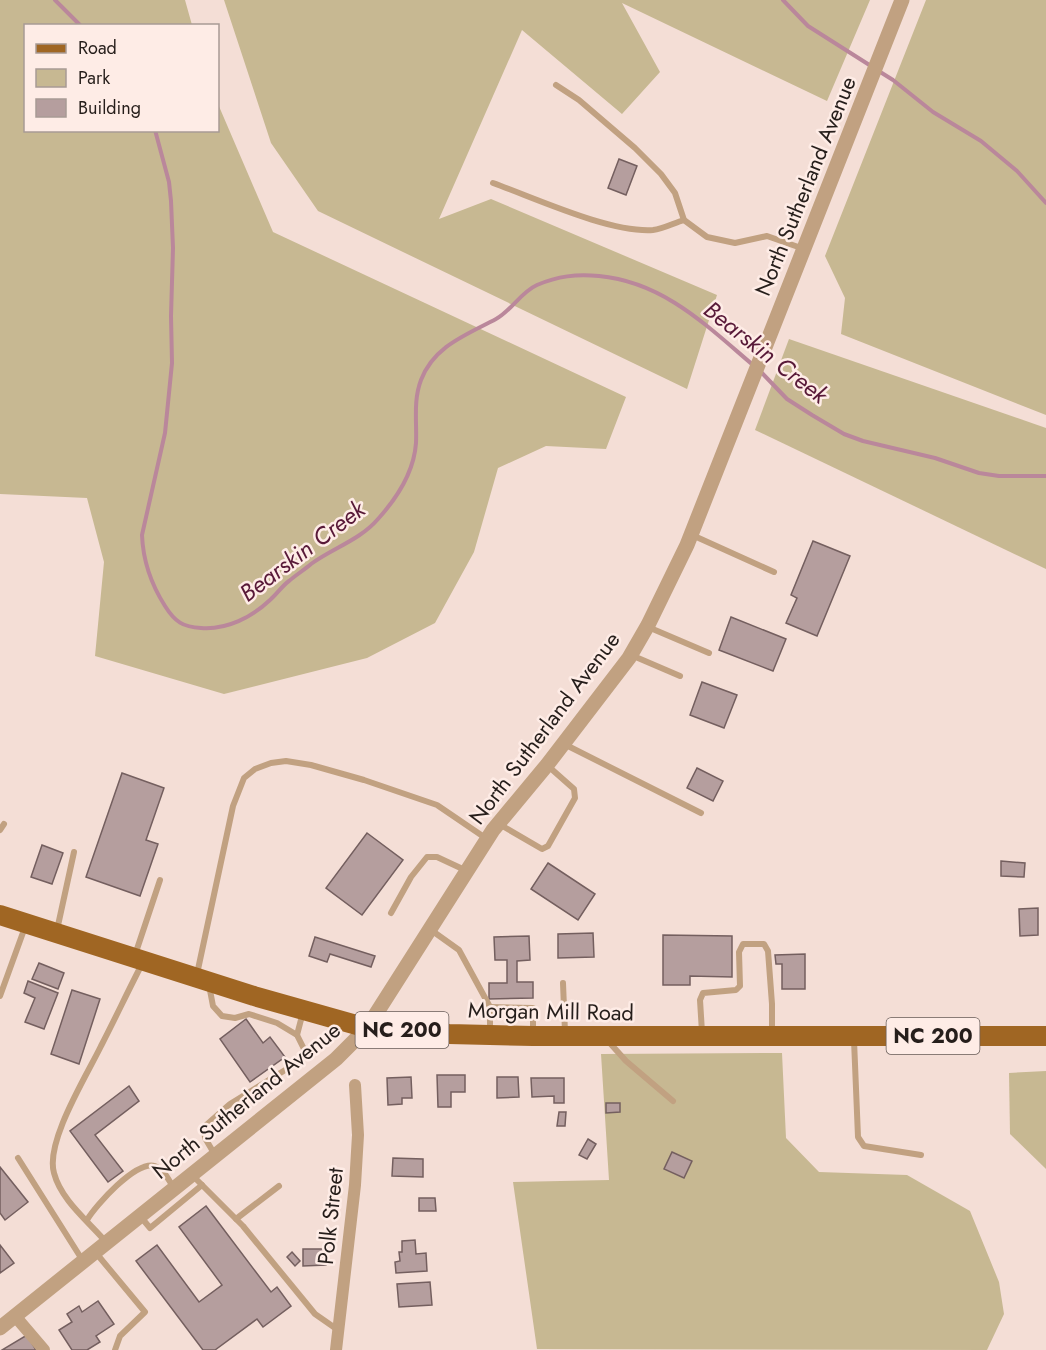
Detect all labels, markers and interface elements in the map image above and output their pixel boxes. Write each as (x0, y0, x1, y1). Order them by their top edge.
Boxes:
legend (24, 24, 219, 132)
text: Road (78, 35, 117, 61)
text: Park (78, 65, 110, 91)
street label: North Sutherland Avenue (746, 71, 864, 301)
text: Building (78, 95, 141, 121)
water label: Bearskin Creek (696, 292, 837, 413)
water label: Bearskin Creek (232, 491, 374, 610)
street label: North Sutherland Avenue (461, 625, 627, 831)
street label: Morgan Mill Road (468, 994, 634, 1028)
road number: NC 200 (356, 1012, 448, 1048)
street label: North Sutherland Avenue (145, 1014, 347, 1186)
road number: NC 200 (886, 1018, 980, 1054)
street label: Polk Street (309, 1165, 351, 1266)

